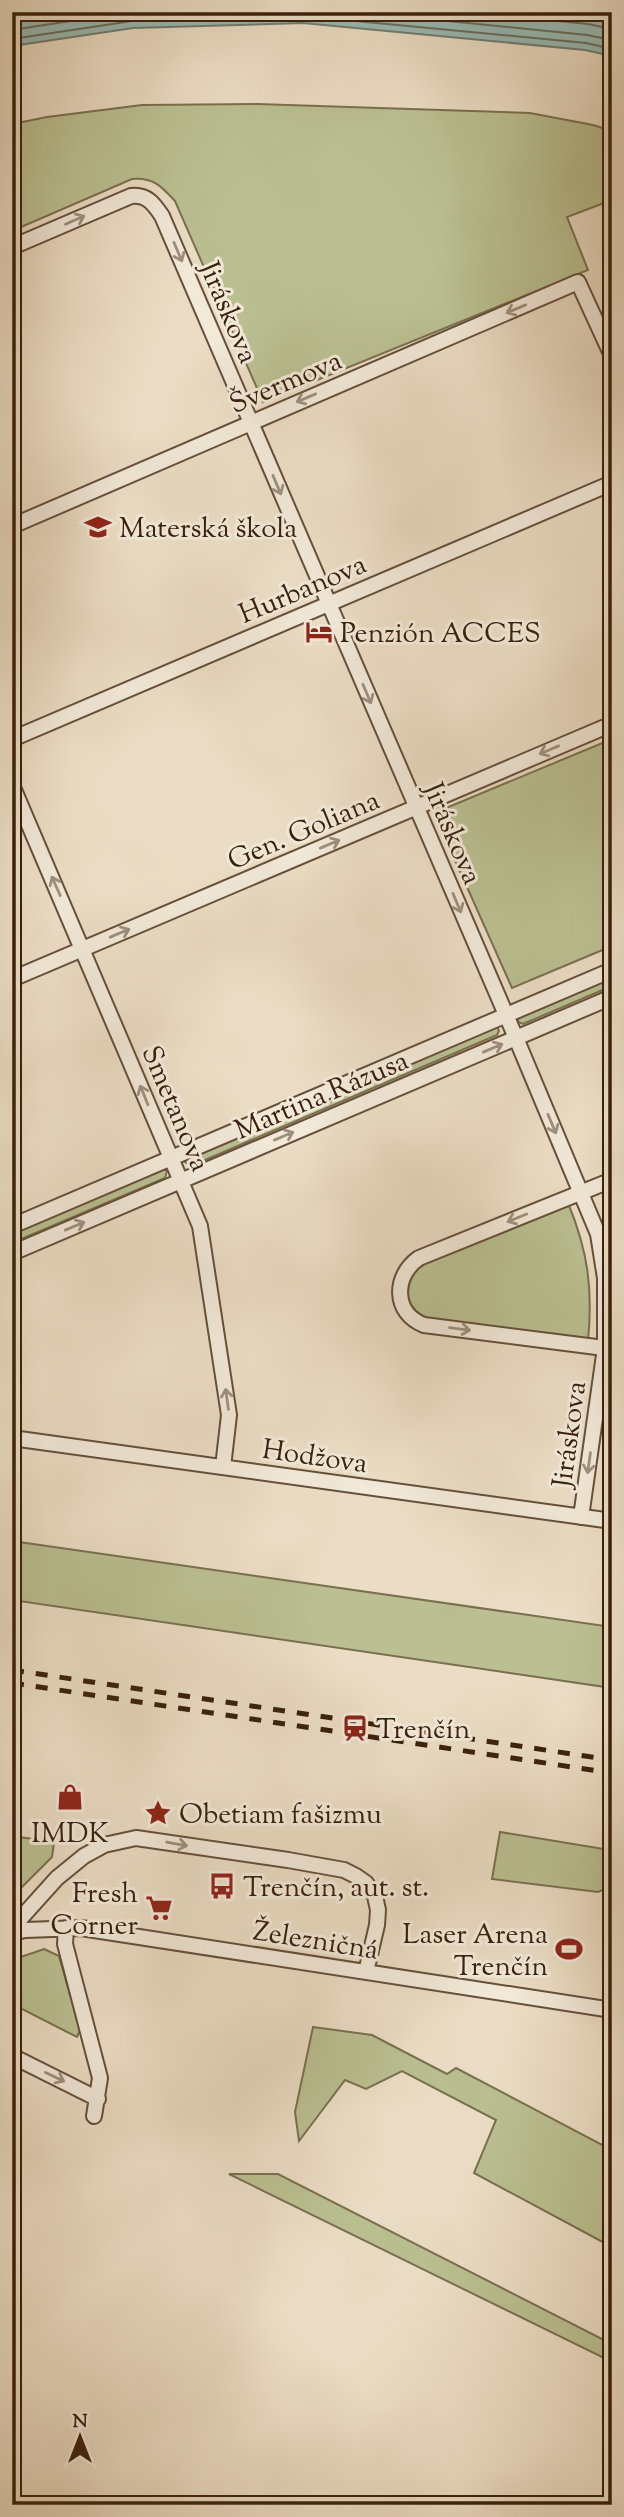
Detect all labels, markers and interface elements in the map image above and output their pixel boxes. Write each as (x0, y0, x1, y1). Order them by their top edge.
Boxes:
one-way arrow (64, 213, 85, 226)
one-way arrow (172, 241, 185, 263)
street label: Jiráskova (187, 254, 267, 370)
one-way arrow (505, 303, 527, 316)
street label: Švermova (224, 342, 349, 425)
one-way arrow (296, 392, 318, 405)
one-way arrow (271, 474, 284, 495)
place label: Materská škola (119, 510, 297, 550)
school or university icon: Materská škola (83, 512, 113, 542)
street label: Hurbanova (233, 546, 373, 636)
place label: Penzión ACCES (340, 615, 541, 655)
hotel icon: Penzión ACCES (304, 617, 334, 647)
one-way arrow (361, 683, 374, 704)
one-way arrow (539, 745, 560, 758)
street label: Jiráskova (411, 775, 491, 891)
street label: Gen. Goliana (222, 782, 387, 882)
one-way arrow (318, 837, 340, 850)
one-way arrow (49, 876, 62, 897)
one-way arrow (451, 891, 464, 913)
one-way arrow (109, 925, 130, 938)
street label: Smetanova (130, 1040, 219, 1178)
one-way arrow (482, 1040, 504, 1053)
street label: Martina Rázusa (229, 1042, 415, 1151)
one-way arrow (137, 1085, 150, 1107)
one-way arrow (546, 1113, 559, 1134)
one-way arrow (273, 1129, 294, 1142)
one-way arrow (507, 1212, 528, 1225)
one-way arrow (64, 1219, 85, 1232)
one-way arrow (448, 1323, 471, 1336)
street label: Jiráskova (543, 1379, 598, 1492)
one-way arrow (220, 1388, 233, 1411)
street label: Hodžova (259, 1431, 370, 1485)
one-way arrow (582, 1451, 595, 1474)
place label: Trenčín (376, 1711, 470, 1751)
station icon: Trenčín (340, 1713, 370, 1743)
shop icon: IMDK (55, 1782, 85, 1812)
place label: Obetiam fašizmu (179, 1796, 382, 1836)
place icon: Obetiam fašizmu (143, 1798, 173, 1828)
place label: IMDK (31, 1815, 109, 1855)
one-way arrow (165, 1838, 188, 1851)
place label: Trenčín, aut. st. (243, 1869, 429, 1909)
bus stop icon: Trenčín, aut. st. (207, 1871, 237, 1901)
place label: Fresh Corner (51, 1875, 138, 1947)
supermarket icon: Fresh Corner (144, 1893, 174, 1923)
street label: Železničná (250, 1912, 381, 1972)
place label: Laser Arena Trenčín (403, 1916, 548, 1988)
sports icon: Laser Arena Trenčín (554, 1934, 584, 1964)
one-way arrow (44, 2071, 65, 2085)
north arrow (46, 2402, 116, 2472)
text: N (72, 2409, 88, 2436)

